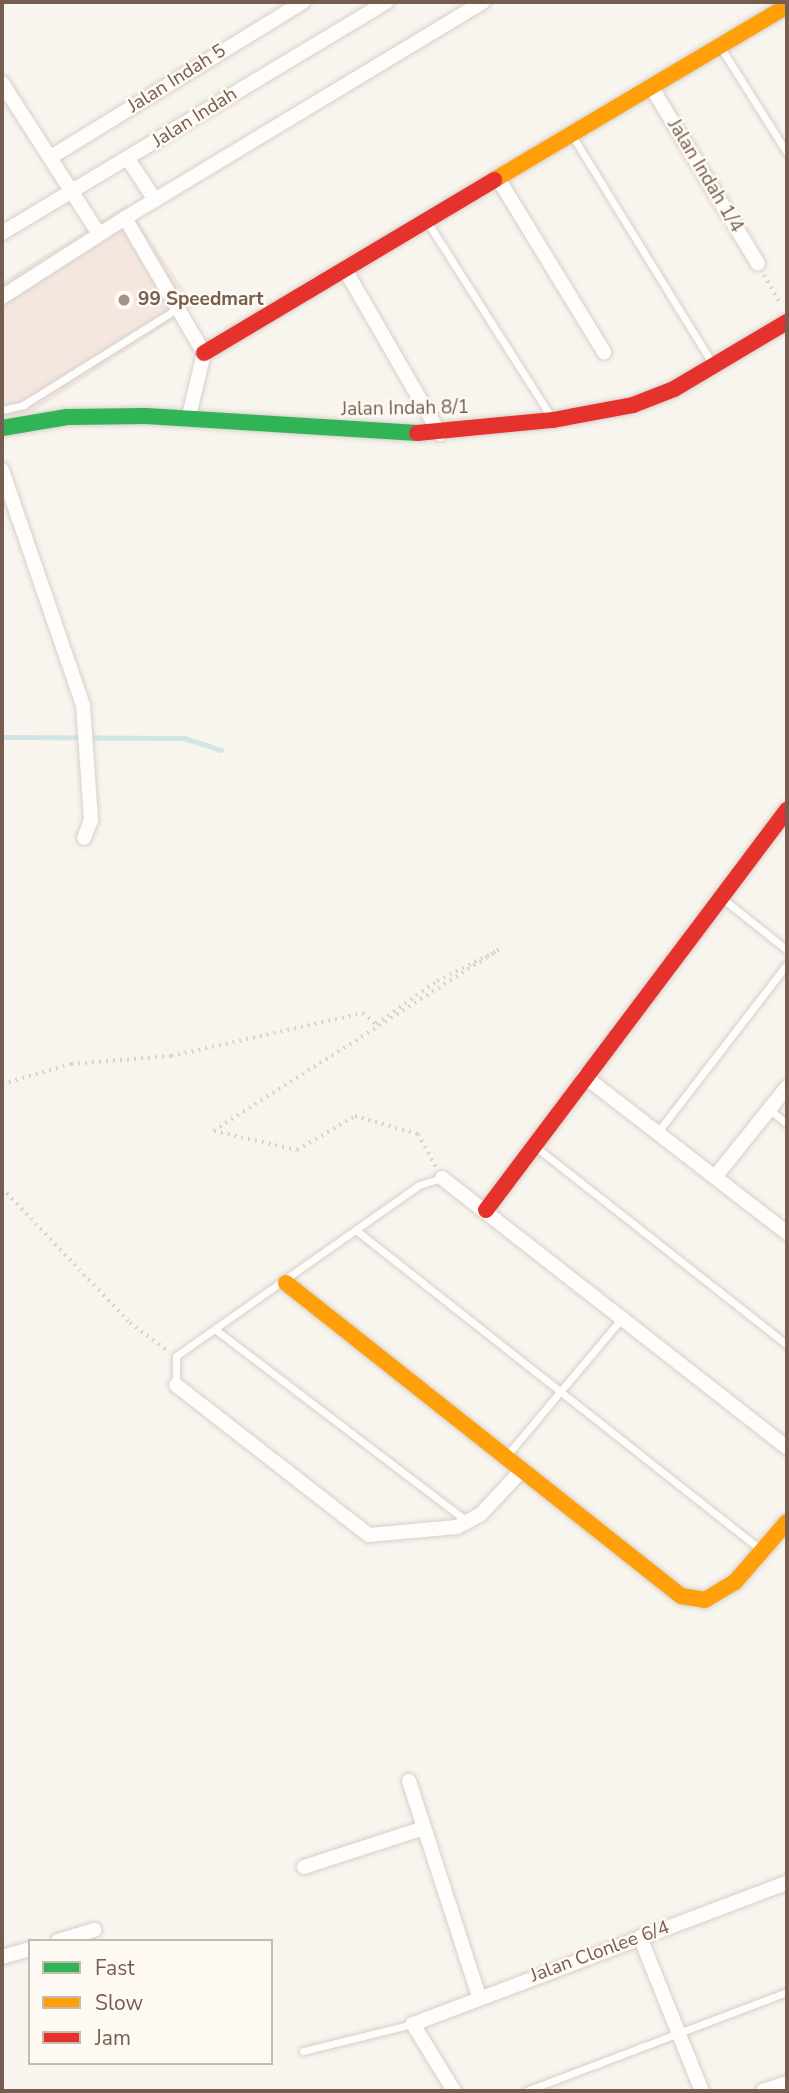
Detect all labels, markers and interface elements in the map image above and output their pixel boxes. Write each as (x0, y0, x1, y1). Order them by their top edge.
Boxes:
street label: Jalan Indah 5 (124, 40, 230, 118)
street label: Jalan Indah (149, 83, 241, 153)
street label: Jalan Indah 1/4 (662, 115, 748, 237)
place label: 99 Speedmart (138, 289, 264, 311)
marker: 99 Speedmart (116, 292, 132, 308)
street label: Jalan Indah 8/1 (341, 396, 469, 422)
street label: Jalan Clonlee 6/4 (527, 1916, 673, 1988)
legend (28, 1939, 273, 2065)
text: Fast (95, 1954, 135, 1982)
text: Slow (95, 1989, 143, 2017)
text: Jam (95, 2024, 131, 2052)

